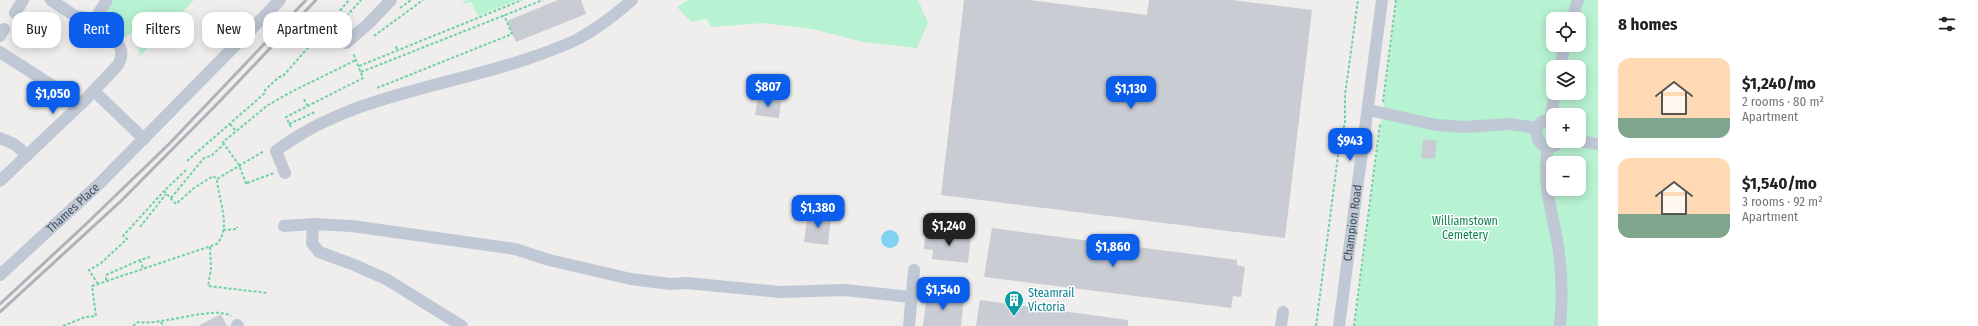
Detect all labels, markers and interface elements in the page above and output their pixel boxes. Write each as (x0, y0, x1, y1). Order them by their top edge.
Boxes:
chip: Buy (12, 12, 61, 48)
chip: Rent (69, 12, 124, 48)
chip: Filters (132, 12, 194, 48)
chip: New (202, 12, 255, 48)
chip: Apartment (263, 12, 352, 48)
map controls (1546, 12, 1586, 196)
button: locate (1546, 12, 1586, 52)
icon: filters (1936, 13, 1958, 35)
text: 8 homes (1618, 14, 1678, 35)
button: layers (1546, 60, 1586, 100)
text: $1,240/mo (1742, 73, 1816, 94)
pin: $807 (744, 74, 792, 108)
icon: home (1650, 74, 1698, 122)
pin: $1,130 (1098, 76, 1164, 110)
text: $807 (755, 79, 781, 94)
pin: $1,050 (20, 81, 86, 115)
text: $1,130 (1115, 81, 1147, 96)
text: $1,050 (36, 86, 70, 101)
text: 2 rooms · 80 m² (1742, 94, 1824, 109)
button: + (1546, 108, 1586, 148)
text: Apartment (1742, 109, 1798, 124)
pin: $943 (1326, 128, 1374, 162)
text: $943 (1337, 133, 1363, 148)
button: − (1546, 156, 1586, 196)
text: $1,540/mo (1742, 173, 1817, 194)
icon: home (1650, 174, 1698, 222)
street label: Thames Place (44, 180, 102, 236)
street label: Champion Road (1341, 184, 1365, 262)
text: 3 rooms · 92 m² (1742, 194, 1823, 209)
pin: $1,380 (785, 195, 851, 229)
text: $1,380 (801, 200, 835, 215)
text: Apartment (1742, 209, 1798, 224)
pin: $1,240 (916, 213, 982, 247)
park label: Williamstown Cemetery (1432, 214, 1498, 242)
text: $1,240 (932, 218, 966, 233)
pin: $1,860 (1080, 234, 1146, 268)
text: $1,860 (1095, 239, 1131, 254)
pin: $1,540 (910, 277, 976, 311)
text: $1,540 (926, 282, 960, 297)
place label: Steamrail Victoria (1028, 286, 1075, 314)
building icon: Steamrail Victoria (1003, 289, 1025, 317)

